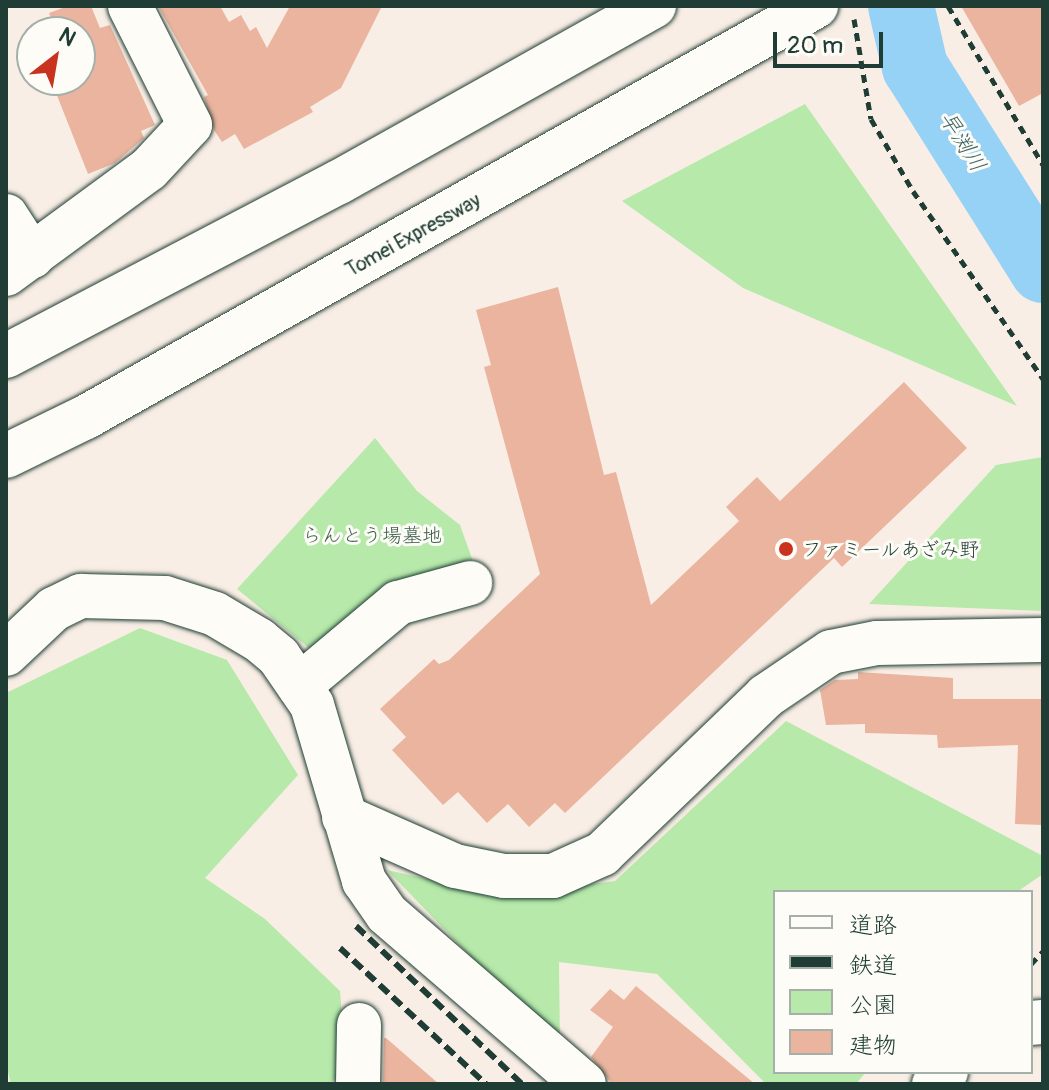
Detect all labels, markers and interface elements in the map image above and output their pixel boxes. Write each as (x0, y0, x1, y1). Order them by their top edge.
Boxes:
north arrow (16, 16, 96, 96)
scale bar (777, 16, 887, 66)
text: N (54, 21, 81, 53)
text: 20 m (787, 31, 843, 60)
water label: 早渕川 (933, 107, 991, 177)
street label: Tomei Expressway (341, 188, 485, 282)
park label: らんとう場墓地 (302, 523, 442, 547)
place label: ファミールあざみ野 (802, 537, 982, 561)
marker: ファミールあざみ野 (777, 540, 795, 558)
legend (773, 890, 1033, 1074)
text: 道路 (849, 911, 897, 940)
text: 鉄道 (849, 951, 897, 980)
text: 公園 (849, 991, 897, 1020)
text: 建物 (849, 1031, 897, 1060)

